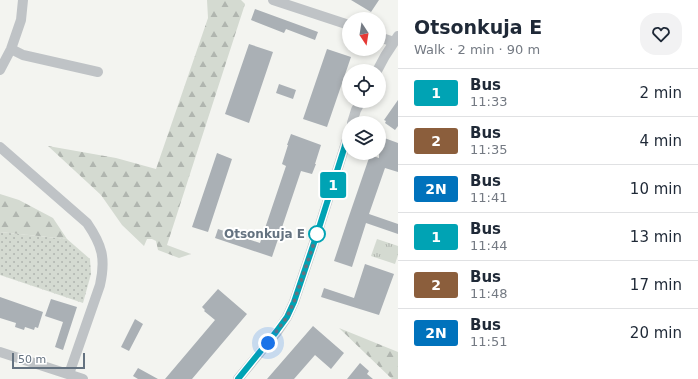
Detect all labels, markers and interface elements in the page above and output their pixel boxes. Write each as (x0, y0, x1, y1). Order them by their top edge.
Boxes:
north arrow (342, 12, 386, 56)
map controls (342, 12, 386, 160)
button: heart (640, 13, 682, 55)
text: Otsonkuja E (414, 16, 542, 38)
text: Walk · 2 min · 90 m (414, 42, 540, 57)
button: locate (342, 64, 386, 108)
text: Bus (470, 76, 501, 94)
text: 2 min (639, 84, 682, 102)
text: 1 (431, 85, 441, 101)
text: 11:33 (470, 94, 507, 109)
button: layers (342, 116, 386, 160)
text: Bus (470, 124, 501, 142)
text: 4 min (639, 132, 682, 150)
text: 2 (431, 133, 441, 149)
text: 11:35 (470, 142, 507, 157)
line badge: 1 (320, 172, 346, 198)
text: Bus (470, 172, 501, 190)
text: 1 (328, 177, 338, 193)
text: 10 min (630, 180, 682, 198)
text: 2N (425, 181, 447, 197)
text: 11:41 (470, 190, 507, 205)
text: Bus (470, 220, 501, 238)
marker: Otsonkuja E (308, 225, 326, 243)
place label: Otsonkuja E (224, 227, 305, 241)
text: 13 min (630, 228, 682, 246)
text: 1 (431, 229, 441, 245)
text: 11:44 (470, 238, 507, 253)
text: Bus (470, 268, 501, 286)
text: 17 min (630, 276, 682, 294)
text: 2 (431, 277, 441, 293)
text: 11:48 (470, 286, 507, 301)
text: Bus (470, 316, 501, 334)
text: 20 min (630, 324, 682, 342)
text: 2N (425, 325, 447, 341)
your location (258, 333, 278, 353)
text: 11:51 (470, 334, 507, 349)
scale bar (12, 351, 85, 370)
text: 50 m (18, 353, 46, 366)

